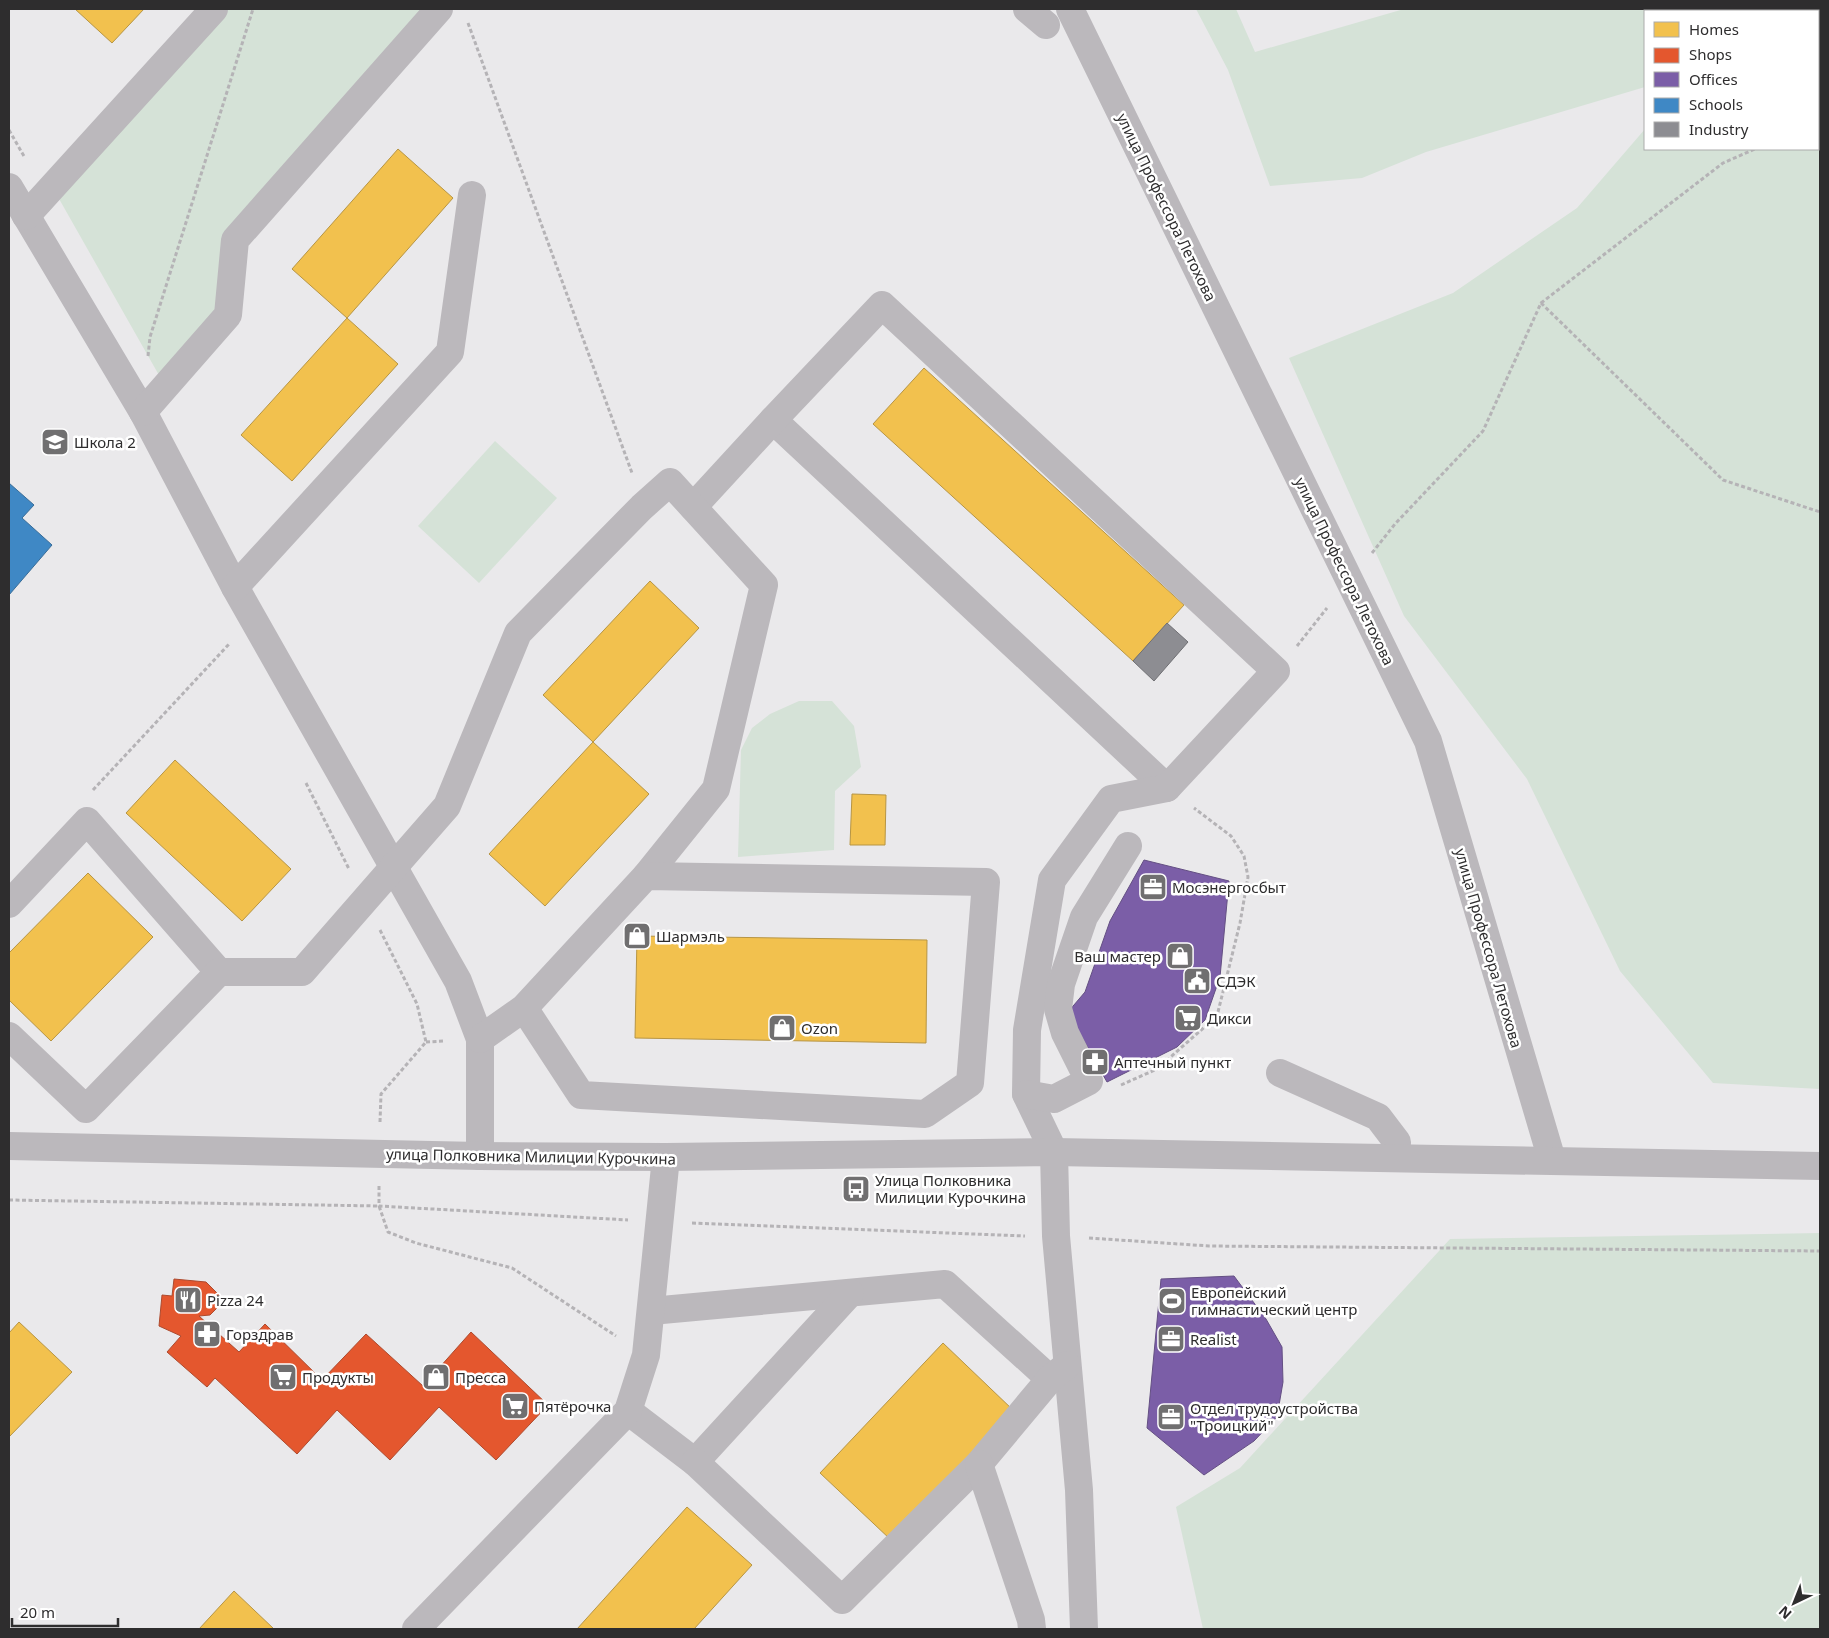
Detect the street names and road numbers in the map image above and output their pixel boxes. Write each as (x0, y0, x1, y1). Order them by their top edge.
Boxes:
street label: улица Профессора Летохова (1113, 110, 1221, 304)
street label: улица Профессора Летохова (1291, 474, 1399, 668)
street label: улица Профессора Летохова (1451, 846, 1527, 1050)
street label: улица Полковника Милиции Курочкина (386, 1143, 676, 1169)

